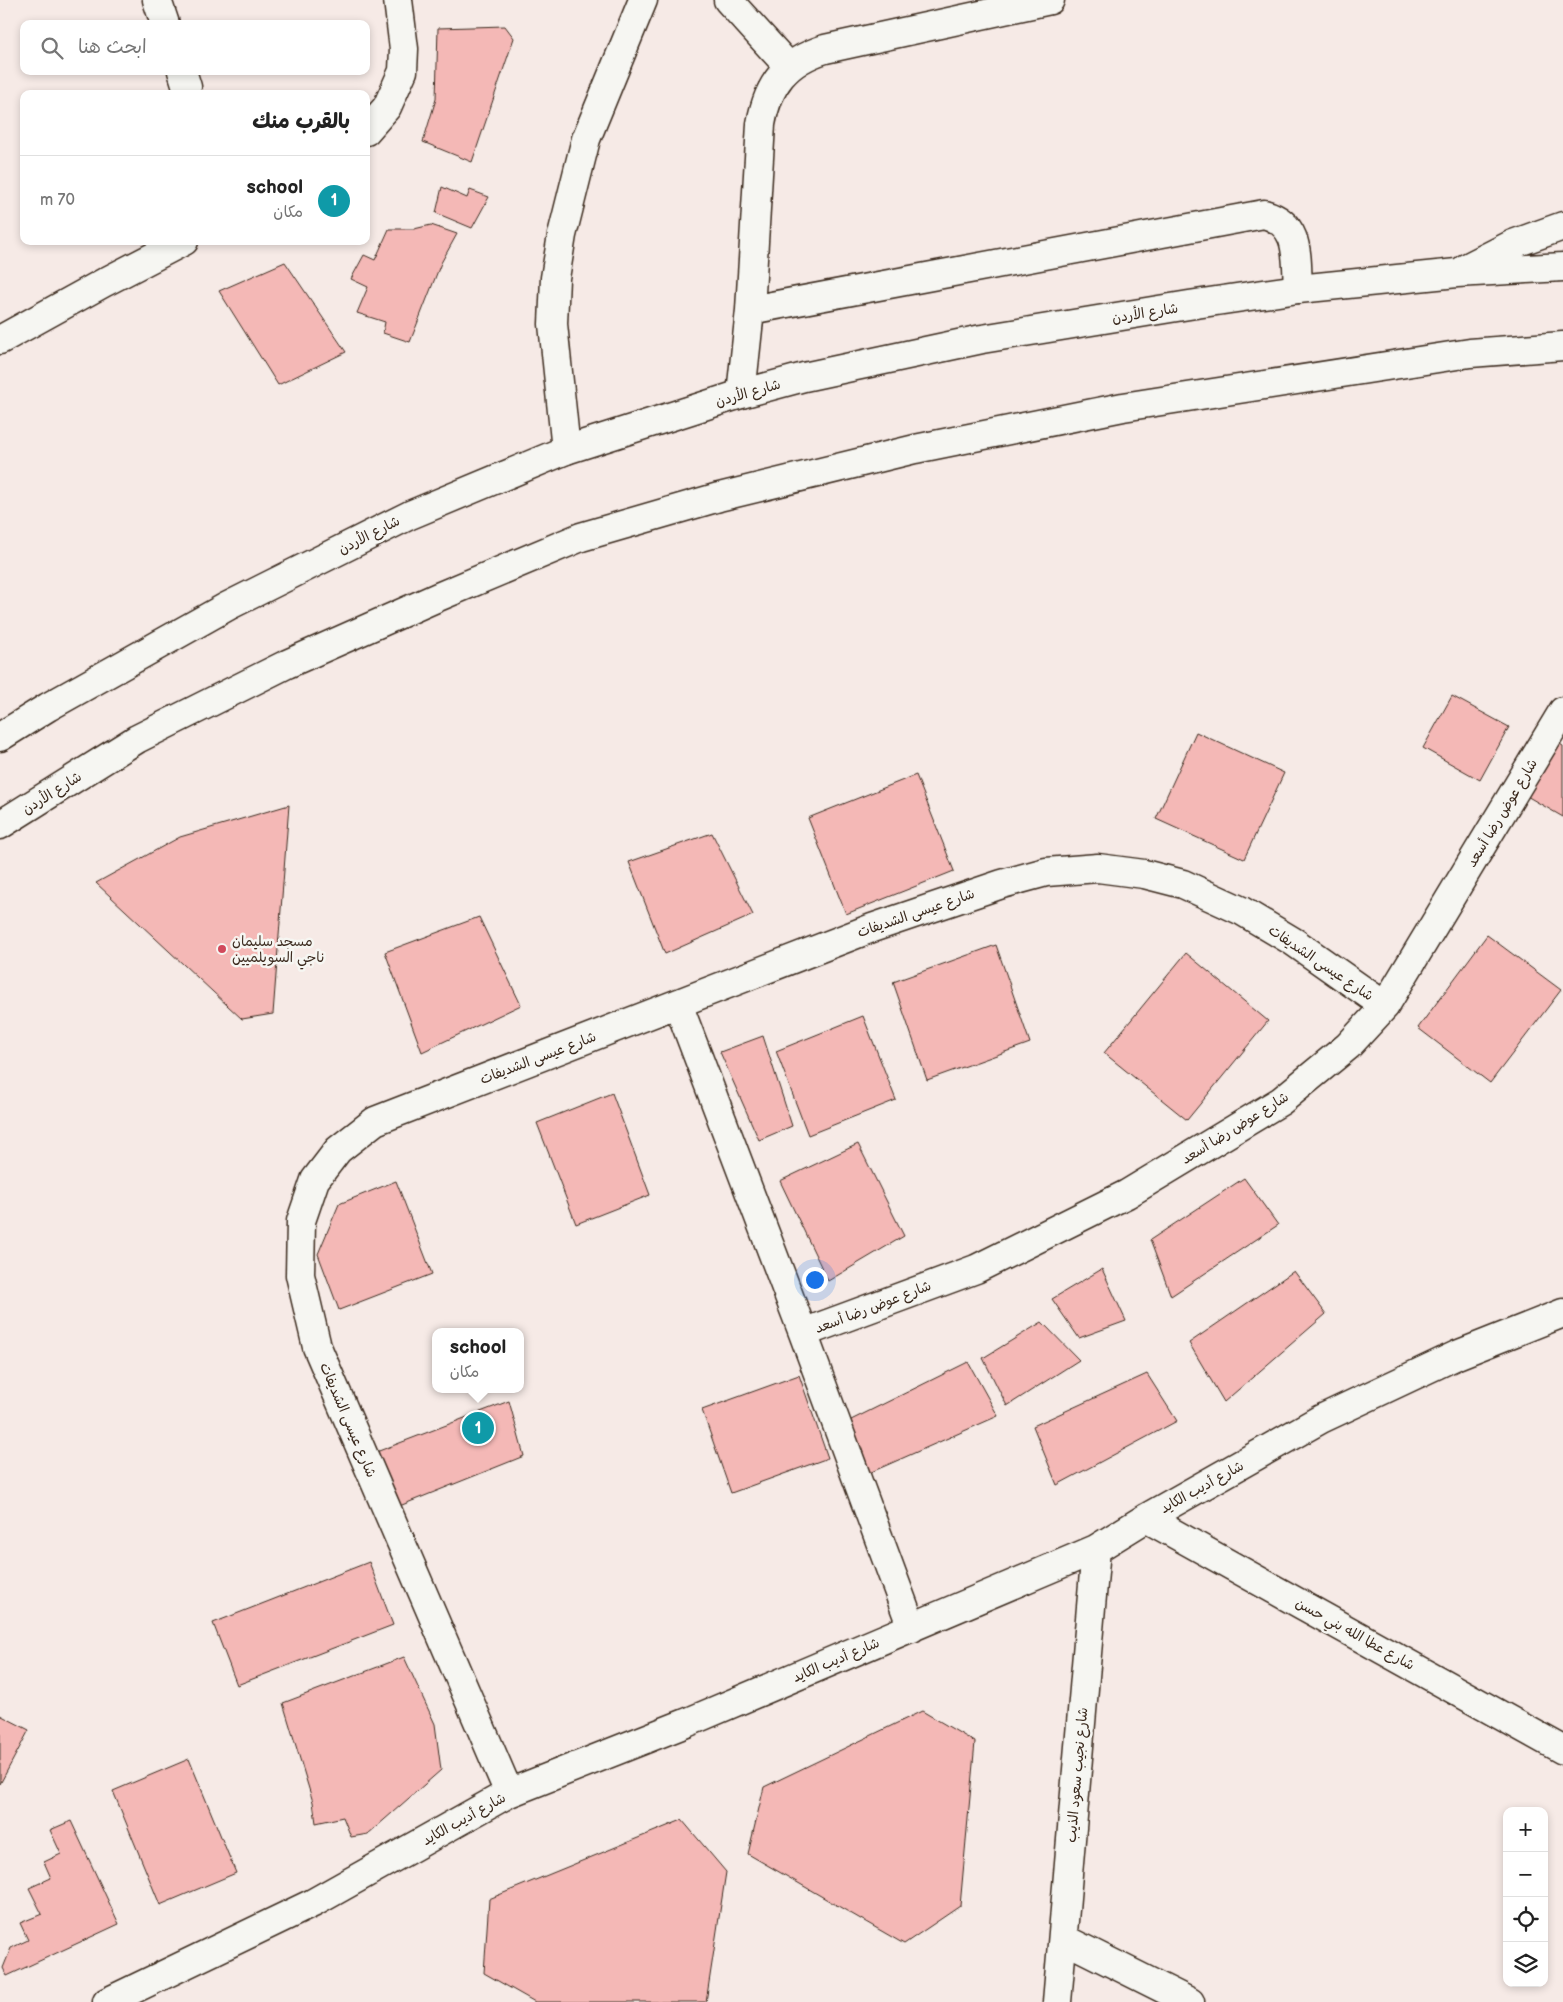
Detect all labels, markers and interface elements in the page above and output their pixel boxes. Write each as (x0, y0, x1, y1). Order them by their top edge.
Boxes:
search box (20, 20, 370, 75)
icon: search (38, 34, 66, 62)
text: ابحث هنا (78, 36, 147, 59)
text: بالقرب منك (252, 109, 350, 134)
text: school (246, 176, 303, 199)
text: 70 m (40, 191, 75, 210)
text: 1 (331, 191, 337, 210)
text: مكان (273, 203, 303, 222)
street label: شارع الأردن (1110, 298, 1180, 328)
street label: شارع الأردن (713, 375, 783, 411)
street label: شارع الأردن (335, 511, 403, 559)
street label: شارع عوض رضا أسعد (1463, 756, 1542, 871)
street label: شارع الأردن (19, 767, 85, 819)
street label: شارع عيسى الشديفات (855, 885, 977, 942)
street label: شارع عيسى الشديفات (1265, 922, 1377, 1005)
place label: مسجد سليمان ناجي السويلميين (232, 933, 324, 970)
marker: مسجد سليمان ناجي السويلميين (216, 943, 228, 955)
street label: شارع عيسى الشديفات (478, 1028, 599, 1089)
street label: شارع عوض رضا أسعد (1178, 1088, 1292, 1169)
your location (802, 1267, 828, 1293)
street label: شارع عوض رضا أسعد (812, 1277, 934, 1338)
popup (432, 1328, 524, 1393)
text: school (450, 1336, 506, 1359)
street label: شارع عيسى الشديفات (315, 1360, 380, 1480)
text: مكان (450, 1363, 479, 1382)
pin: 1 (462, 1409, 494, 1447)
street label: شارع أديب الكايد (1157, 1457, 1247, 1518)
street label: شارع عطا الله بني حسن (1291, 1594, 1417, 1677)
street label: شارع أديب الكايد (790, 1634, 882, 1687)
street label: شارع نجيب سعود الذيب (1063, 1707, 1092, 1843)
street label: شارع أديب الكايد (419, 1789, 509, 1850)
map controls (1503, 1807, 1548, 1987)
button: + (1503, 1807, 1548, 1852)
button: − (1503, 1852, 1548, 1897)
button: locate (1503, 1897, 1548, 1942)
button: layers (1503, 1942, 1548, 1987)

